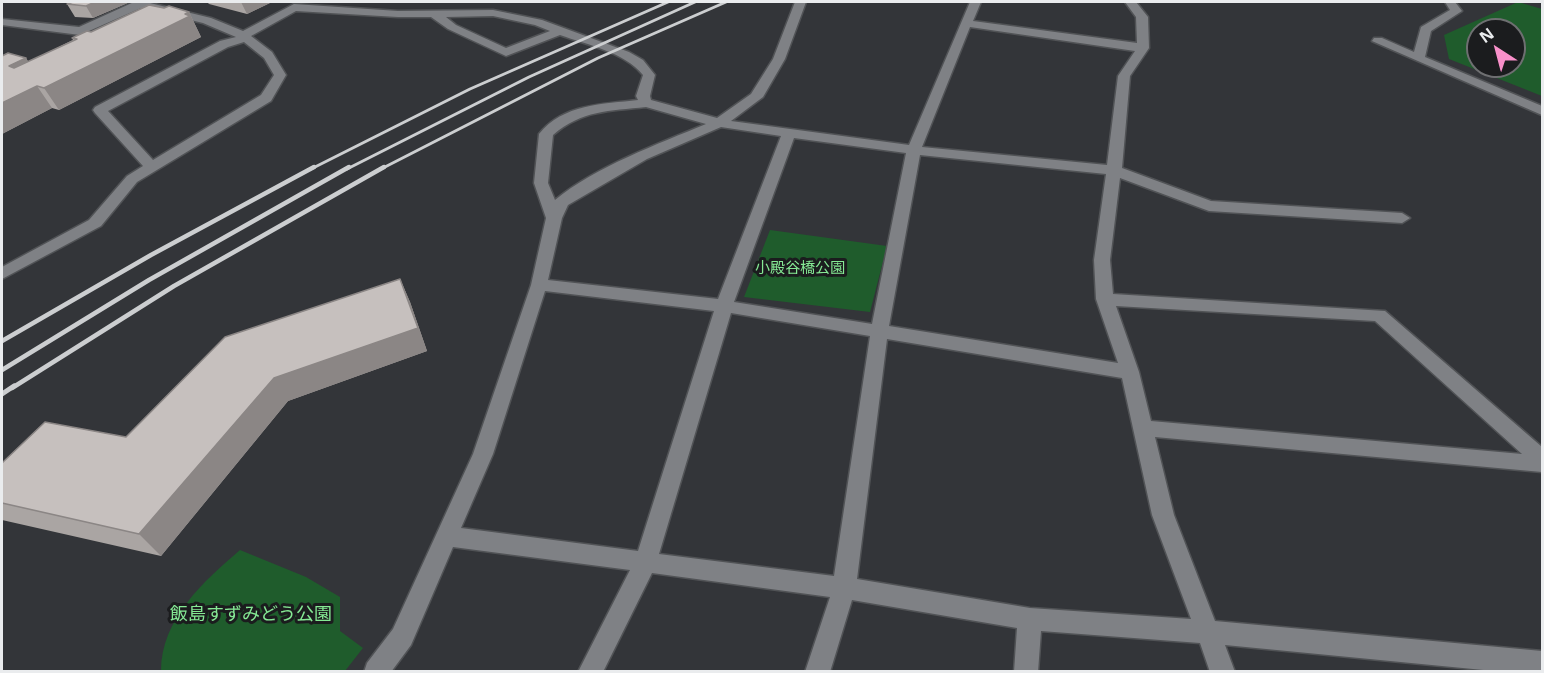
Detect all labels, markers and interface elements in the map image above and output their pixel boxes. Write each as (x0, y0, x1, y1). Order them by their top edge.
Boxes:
north arrow (1466, 18, 1526, 78)
text: N (1475, 22, 1498, 48)
park label: 小殿谷橋公園 (755, 260, 845, 278)
park label: 飯島すずみどう公園 (170, 604, 332, 626)

